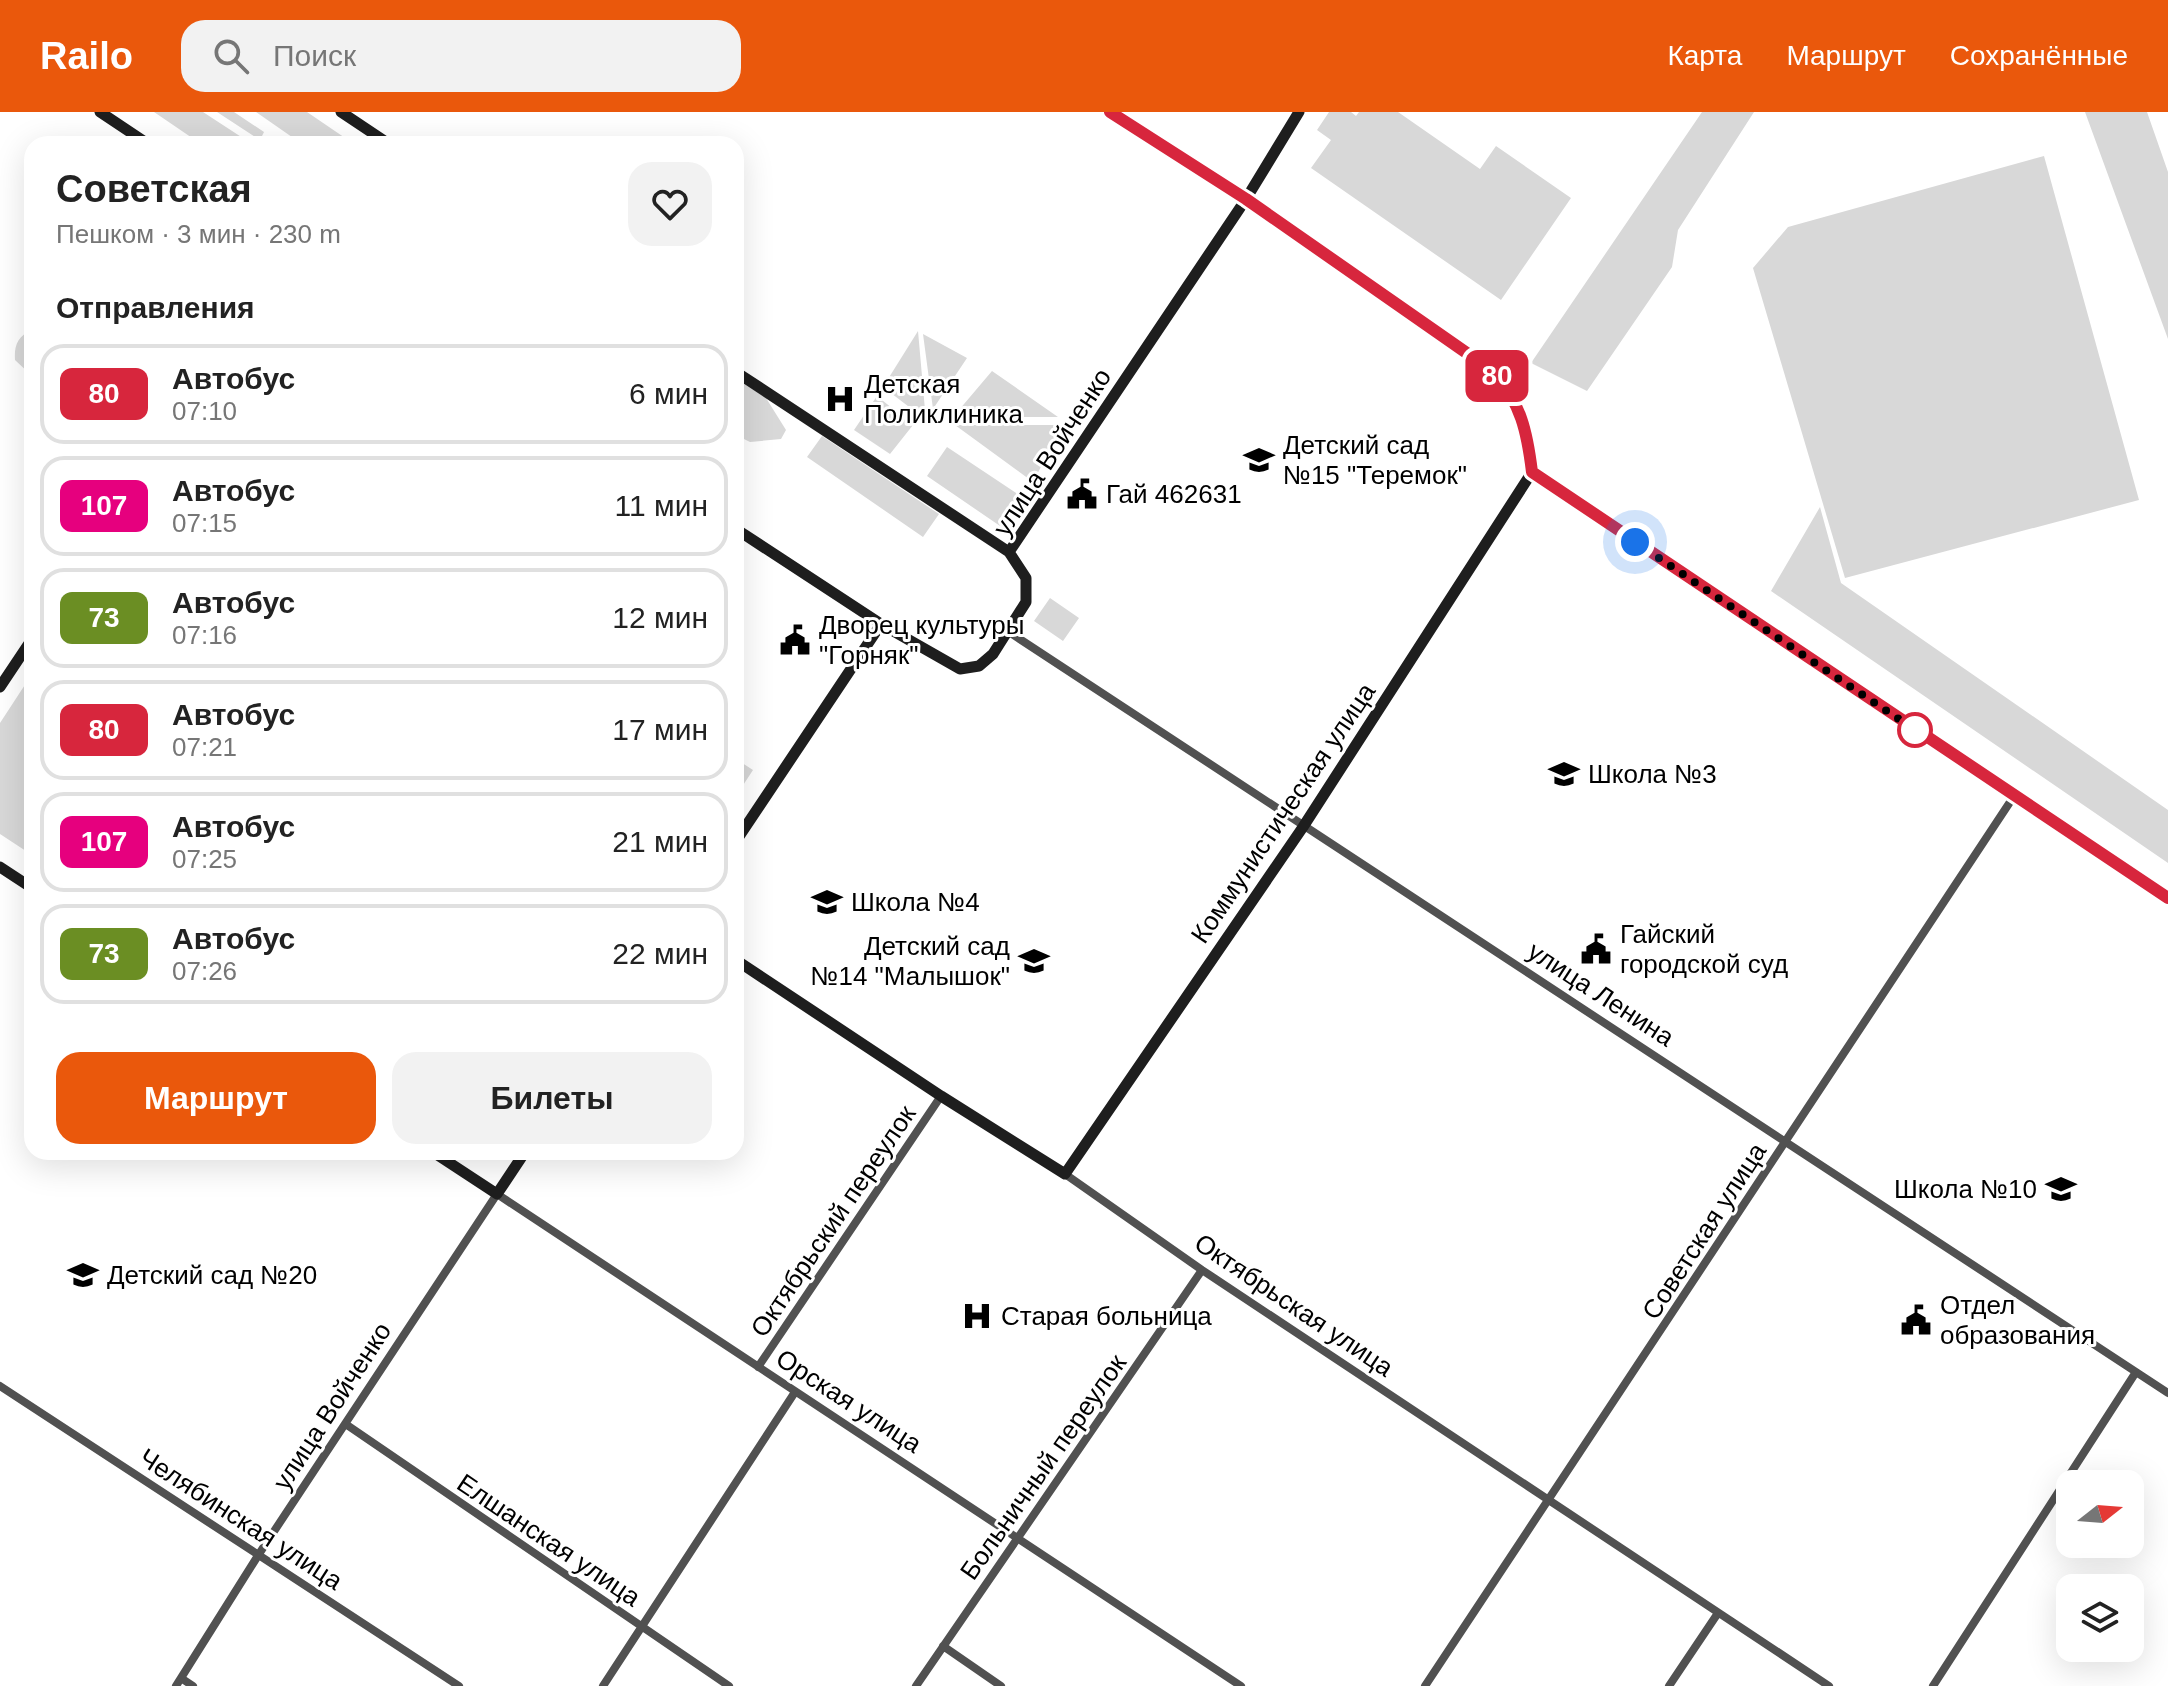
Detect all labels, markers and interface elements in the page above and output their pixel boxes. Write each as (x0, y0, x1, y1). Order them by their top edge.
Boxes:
search box (181, 20, 741, 92)
icon: search (209, 34, 253, 78)
text: Railo (40, 35, 133, 77)
text: Поиск (273, 39, 356, 72)
text: Карта (1667, 40, 1742, 71)
text: Маршрут (1786, 40, 1906, 71)
text: Сохранённые (1950, 40, 2128, 71)
button: heart (628, 162, 712, 246)
text: Советская (56, 168, 252, 210)
text: Пешком · 3 мин · 230 m (56, 219, 341, 249)
text: Отправления (56, 291, 255, 324)
line badge: 80 (1461, 350, 1533, 402)
text: 80 (1481, 360, 1513, 391)
text: Автобус (172, 362, 295, 395)
street label: улица Войченко (987, 363, 1117, 541)
place label: Детская Поликлиника (864, 369, 1023, 429)
text: 6 мин (629, 377, 708, 410)
text: 80 (88, 378, 120, 409)
hospital icon: Детская Поликлиника (823, 382, 857, 416)
text: 07:10 (172, 396, 237, 426)
place label: Детский сад №15 "Теремок" (1283, 430, 1467, 490)
school or university icon: Детский сад №15 "Теремок" (1242, 443, 1276, 477)
text: Автобус (172, 474, 295, 507)
public building icon: Гай 462631 (1065, 477, 1099, 511)
place label: Гай 462631 (1106, 479, 1242, 509)
text: 11 мин (615, 489, 708, 522)
text: 107 (81, 490, 127, 521)
text: 07:15 (172, 508, 237, 538)
your location (1615, 522, 1655, 562)
text: Автобус (172, 586, 295, 619)
text: 12 мин (612, 601, 708, 634)
text: 73 (88, 602, 120, 633)
place label: Дворец культуры "Горняк" (819, 610, 1024, 670)
text: 07:16 (172, 620, 237, 650)
public building icon: Дворец культуры "Горняк" (778, 623, 812, 657)
street label: Коммунистическая улица (1185, 677, 1382, 949)
text: Автобус (172, 698, 295, 731)
text: 17 мин (612, 713, 708, 746)
unlabelled marker (1898, 713, 1932, 747)
text: 80 (88, 714, 120, 745)
text: 07:21 (172, 732, 237, 762)
school or university icon: Школа №3 (1547, 757, 1581, 791)
place label: Школа №3 (1588, 759, 1717, 789)
text: Автобус (172, 810, 295, 843)
text: 21 мин (612, 825, 708, 858)
text: 107 (81, 826, 127, 857)
text: 07:25 (172, 844, 237, 874)
school or university icon: Школа №4 (810, 885, 844, 919)
place label: Школа №4 (851, 887, 980, 917)
place label: Гайский городской суд (1620, 919, 1788, 979)
text: Автобус (172, 922, 295, 955)
place label: Детский сад №14 "Малышок" (811, 931, 1010, 991)
public building icon: Гайский городской суд (1579, 932, 1613, 966)
street label: улица Ленина (1522, 936, 1680, 1053)
text: 22 мин (612, 937, 708, 970)
text: 73 (88, 938, 120, 969)
school or university icon: Детский сад №14 "Малышок" (1017, 944, 1051, 978)
text: 07:26 (172, 956, 237, 986)
button: Маршрут (56, 1052, 376, 1144)
button: Билеты (392, 1052, 712, 1144)
street label: Октябрьский переулок (744, 1099, 922, 1342)
street label: Советская улица (1636, 1137, 1772, 1325)
school or university icon: Школа №10 (2044, 1172, 2078, 1206)
place label: Школа №10 (1894, 1174, 2037, 1204)
street label: Октябрьская улица (1189, 1227, 1399, 1383)
school or university icon: Детский сад №20 (66, 1258, 100, 1292)
place label: Детский сад №20 (107, 1260, 317, 1290)
place label: Отдел образования (1940, 1290, 2095, 1350)
hospital icon: Старая больница (960, 1299, 994, 1333)
place label: Старая больница (1001, 1301, 1212, 1331)
public building icon: Отдел образования (1899, 1303, 1933, 1337)
street label: улица Войченко (267, 1317, 397, 1495)
street label: Орская улица (771, 1343, 928, 1459)
street label: Больничный переулок (954, 1348, 1132, 1585)
street label: Челябинская улица (134, 1442, 349, 1596)
street label: Елшанская улица (452, 1468, 647, 1613)
north arrow (2056, 1470, 2144, 1558)
map controls (2056, 1470, 2144, 1662)
button: layers (2056, 1574, 2144, 1662)

